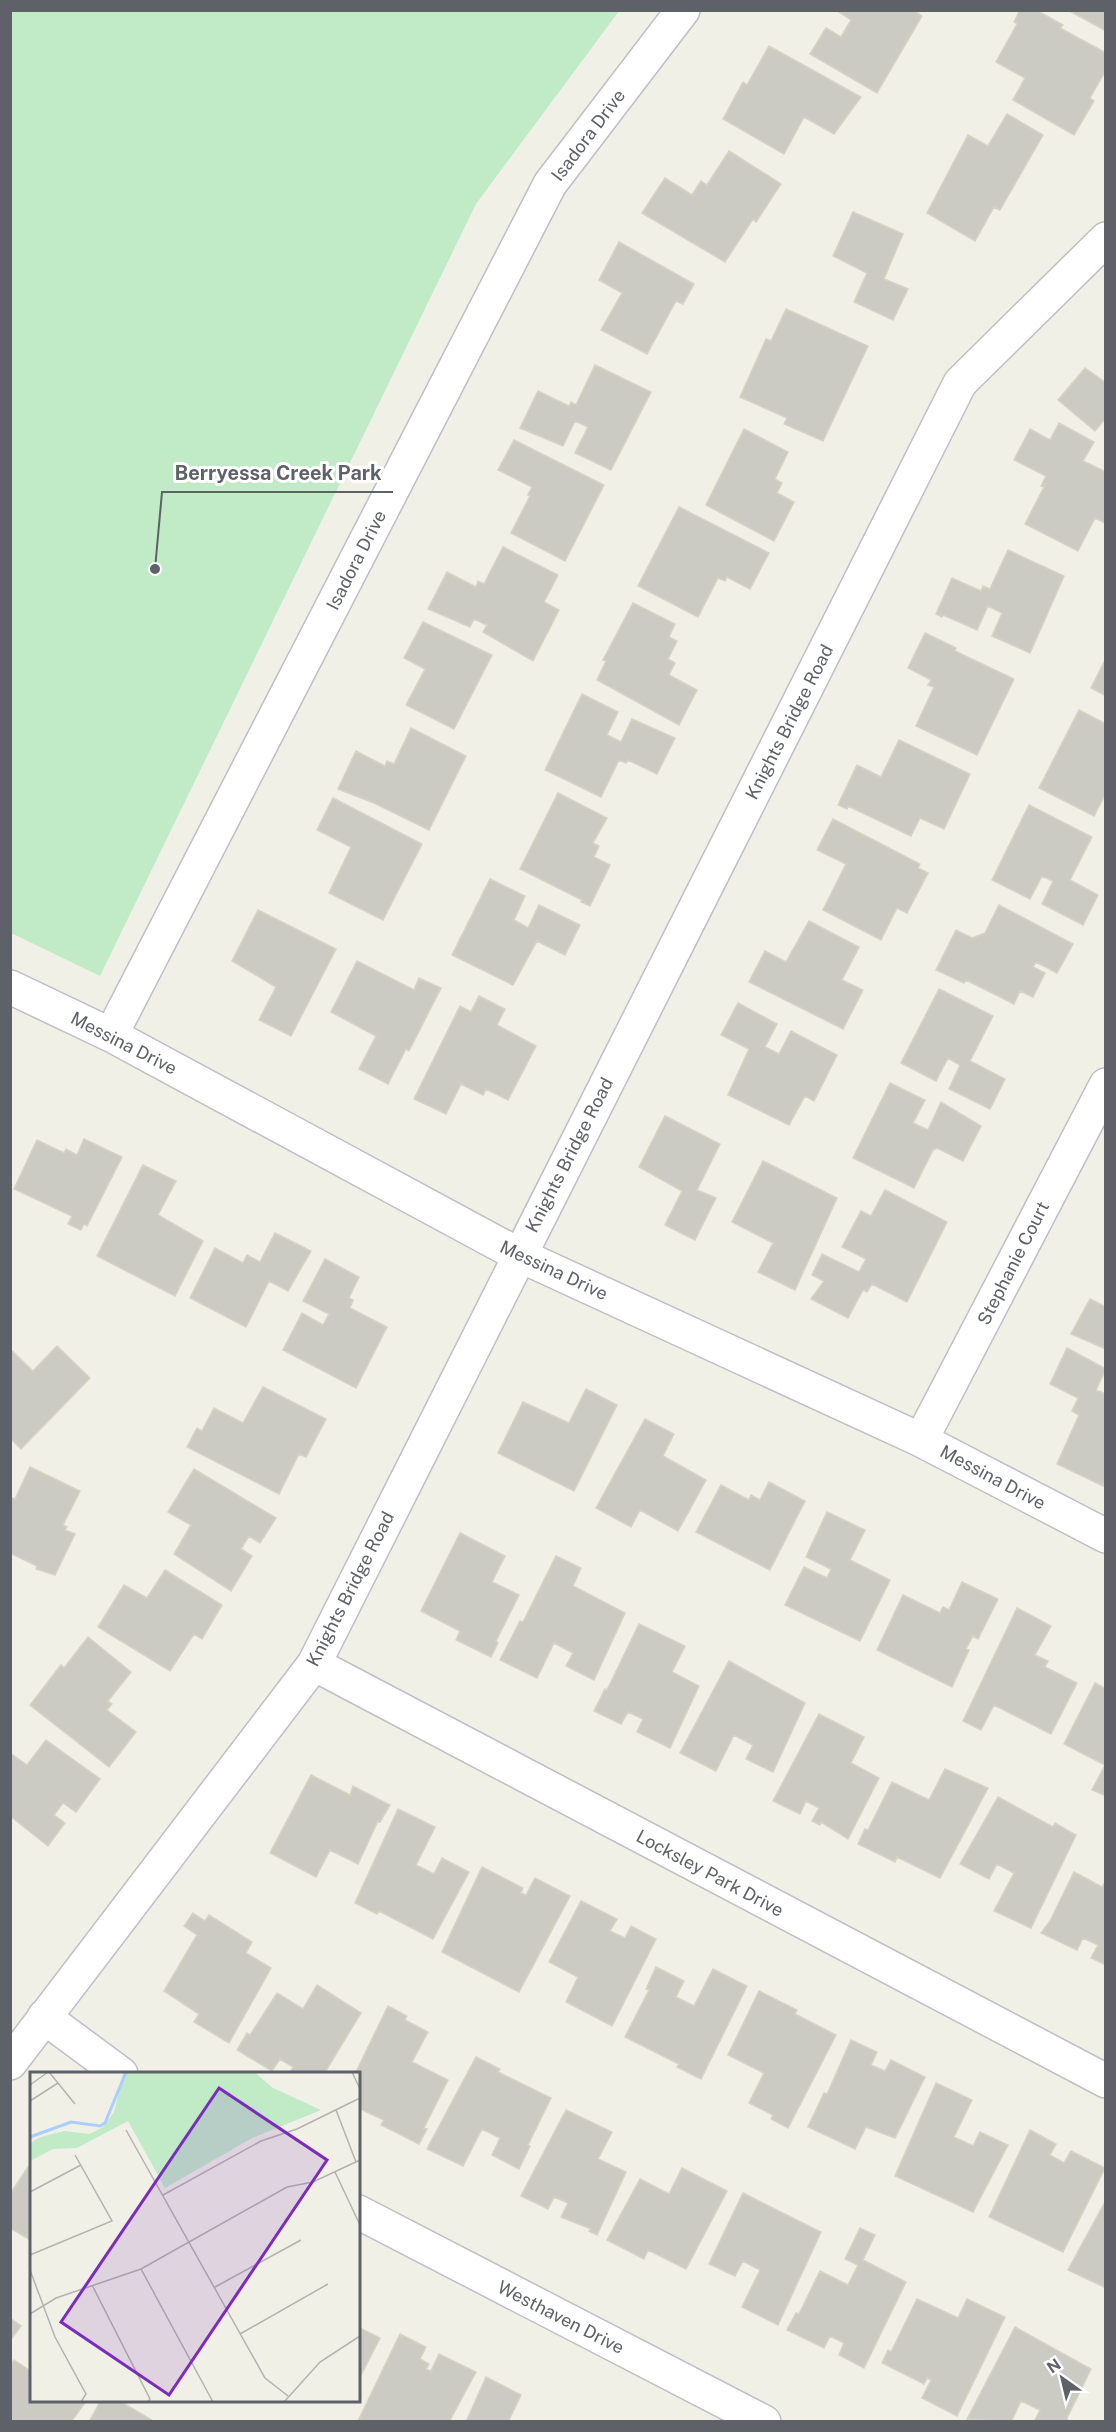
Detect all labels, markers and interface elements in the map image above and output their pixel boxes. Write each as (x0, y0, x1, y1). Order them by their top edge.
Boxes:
street label: Isadora Drive (547, 85, 629, 185)
callout: Berryessa Creek Park (162, 454, 393, 492)
text: Berryessa Creek Park (174, 461, 382, 485)
street label: Isadora Drive (322, 507, 390, 613)
street label: Knights Bridge Road (741, 641, 837, 803)
street label: Messina Drive (67, 1007, 181, 1079)
street label: Knights Bridge Road (521, 1074, 617, 1236)
street label: Stephanie Court (973, 1198, 1053, 1328)
street label: Messina Drive (497, 1236, 611, 1304)
street label: Messina Drive (937, 1440, 1049, 1514)
street label: Knights Bridge Road (302, 1508, 398, 1670)
street label: Locksley Park Drive (633, 1825, 787, 1921)
inset map (30, 2072, 360, 2402)
street label: Westhaven Drive (494, 2276, 628, 2358)
north arrow (1032, 2348, 1092, 2408)
text: N (1043, 2355, 1064, 2377)

